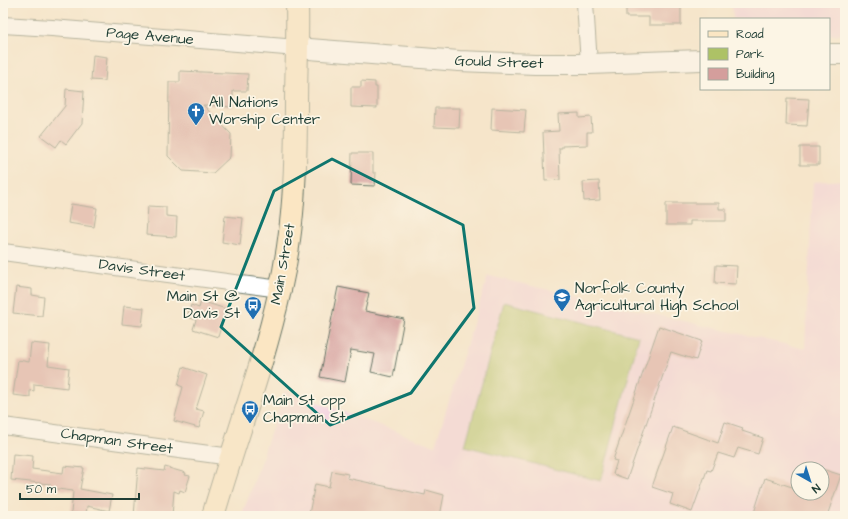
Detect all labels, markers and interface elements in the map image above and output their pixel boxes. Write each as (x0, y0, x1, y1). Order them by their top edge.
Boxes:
legend (700, 18, 830, 90)
street label: Page Avenue (105, 22, 195, 51)
text: Road (736, 26, 764, 43)
text: Park (736, 46, 764, 63)
street label: Gould Street (454, 50, 544, 74)
text: Building (736, 66, 774, 84)
place label: All Nations Worship Center (209, 92, 320, 130)
church icon: All Nations Worship Center (186, 101, 206, 126)
street label: Main Street (266, 222, 300, 306)
street label: Davis Street (97, 254, 187, 286)
place label: Norfolk County Agricultural High School (575, 278, 739, 317)
place label: Main St @ Davis St (167, 286, 240, 324)
school or university icon: Norfolk County Agricultural High School (552, 287, 572, 312)
bus stop icon: Main St @ Davis St (243, 295, 263, 320)
place label: Main St opp Chapman St (263, 390, 346, 428)
bus stop icon: Main St opp Chapman St (240, 399, 260, 424)
street label: Chapman Street (60, 423, 174, 459)
north arrow (790, 461, 830, 501)
scale bar (20, 475, 139, 501)
text: N (809, 480, 823, 496)
text: 50 m (26, 481, 57, 498)

